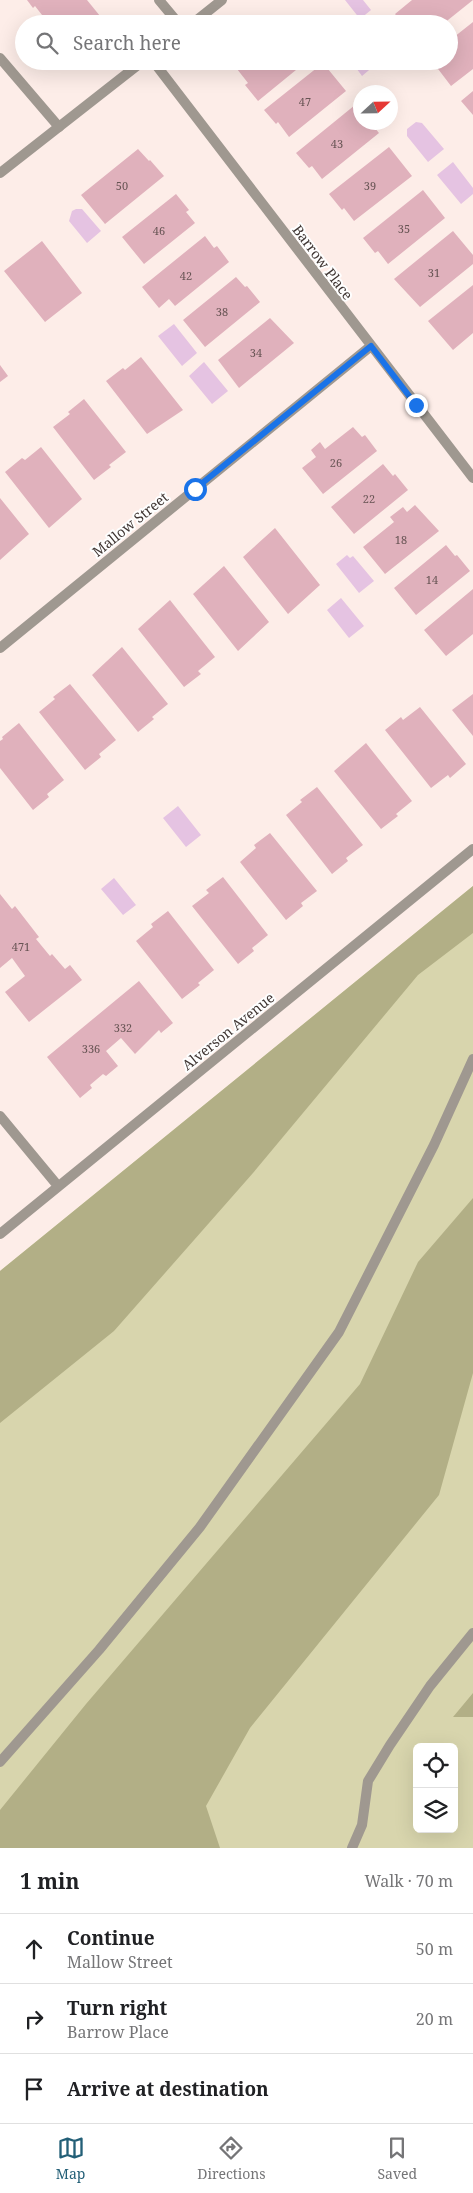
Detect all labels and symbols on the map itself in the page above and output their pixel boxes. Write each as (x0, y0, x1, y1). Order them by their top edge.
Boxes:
north arrow (353, 85, 398, 130)
house number: 47 (299, 94, 311, 109)
house number: 43 (331, 136, 343, 151)
house number: 50 (116, 178, 128, 193)
house number: 39 (364, 178, 376, 193)
street label: Barrow Place (289, 221, 357, 303)
house number: 35 (398, 221, 410, 236)
house number: 46 (153, 223, 165, 238)
house number: 31 (428, 265, 440, 280)
house number: 42 (180, 268, 192, 283)
house number: 38 (216, 304, 228, 319)
house number: 34 (250, 345, 262, 360)
route end (405, 394, 428, 417)
house number: 26 (330, 455, 342, 470)
route start (184, 478, 207, 501)
street label: Mallow Street (88, 487, 172, 560)
house number: 22 (363, 491, 375, 506)
house number: 18 (395, 532, 407, 547)
house number: 14 (426, 572, 438, 587)
house number: 471 (12, 939, 30, 954)
street label: Alverson Avenue (178, 988, 278, 1074)
house number: 332 (114, 1020, 132, 1035)
house number: 336 (82, 1041, 100, 1056)

